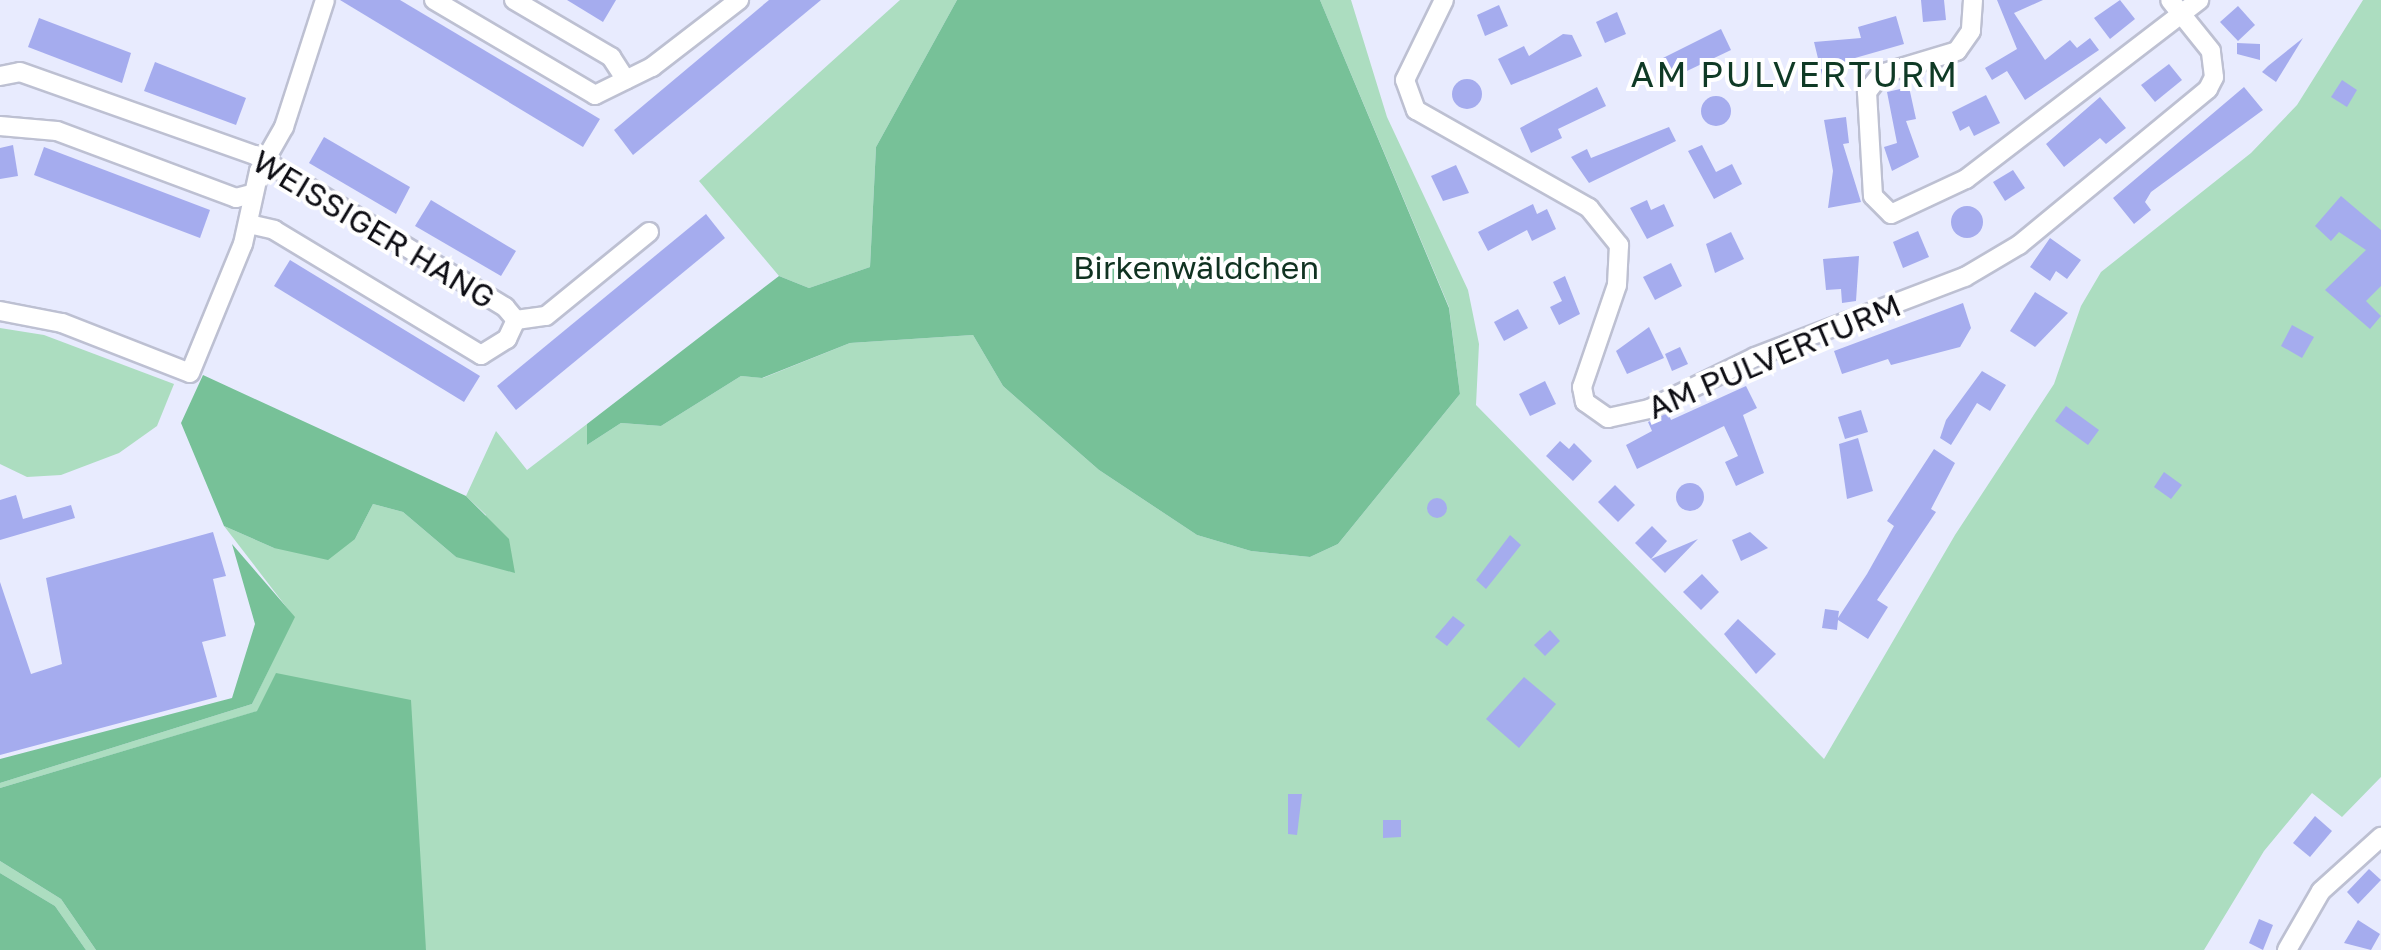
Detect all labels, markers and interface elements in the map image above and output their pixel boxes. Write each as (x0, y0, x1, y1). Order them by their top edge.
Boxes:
district label: AM PULVERTURM (1630, 53, 1960, 95)
street label: WEISSIGER HANG (246, 142, 502, 316)
park label: Birkenwäldchen (1073, 248, 1319, 286)
street label: AM PULVERTURM (1642, 285, 1906, 427)

